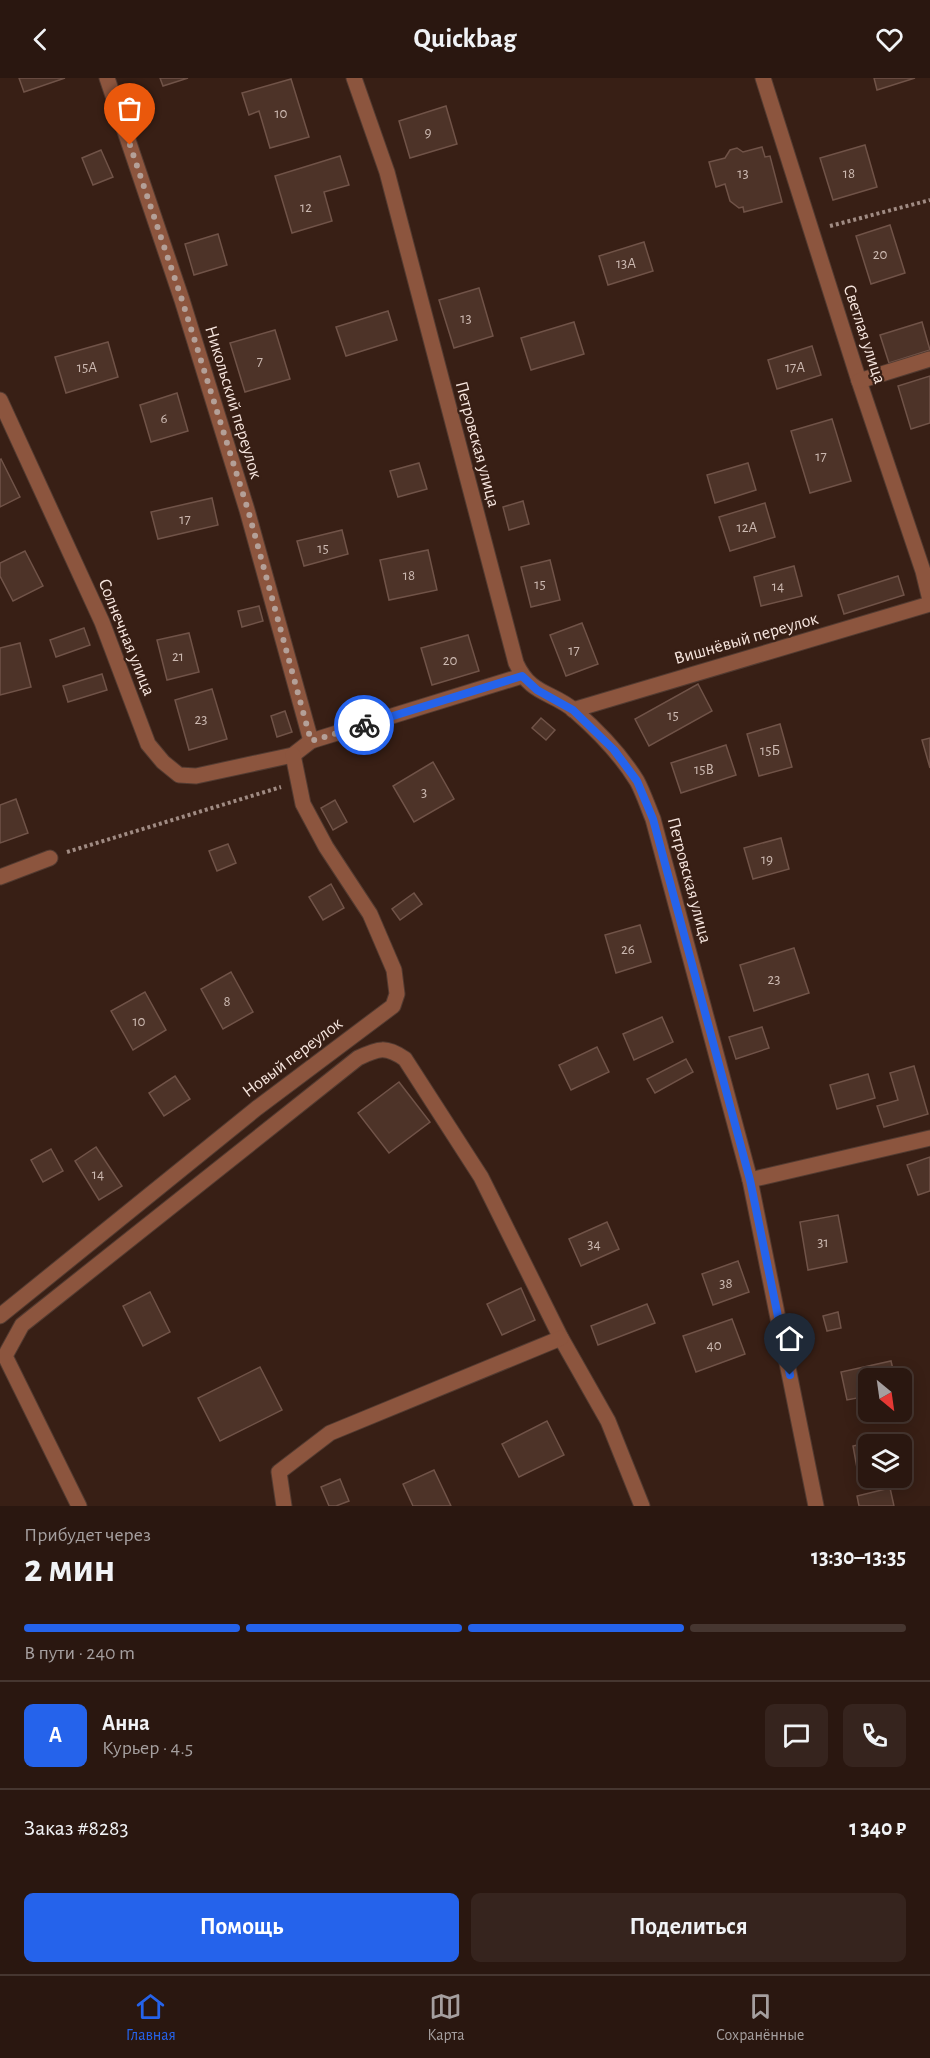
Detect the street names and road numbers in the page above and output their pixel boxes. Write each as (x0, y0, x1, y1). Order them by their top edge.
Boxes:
street label: Светлая улица (840, 283, 889, 386)
street label: Никольский переулок (201, 324, 265, 482)
street label: Петровская улица (452, 379, 503, 509)
street label: Солнечная улица (94, 576, 158, 698)
street label: Вишнёвый переулок (672, 610, 821, 668)
street label: Петровская улица (664, 815, 715, 945)
street label: Новый переулок (239, 1014, 347, 1101)

